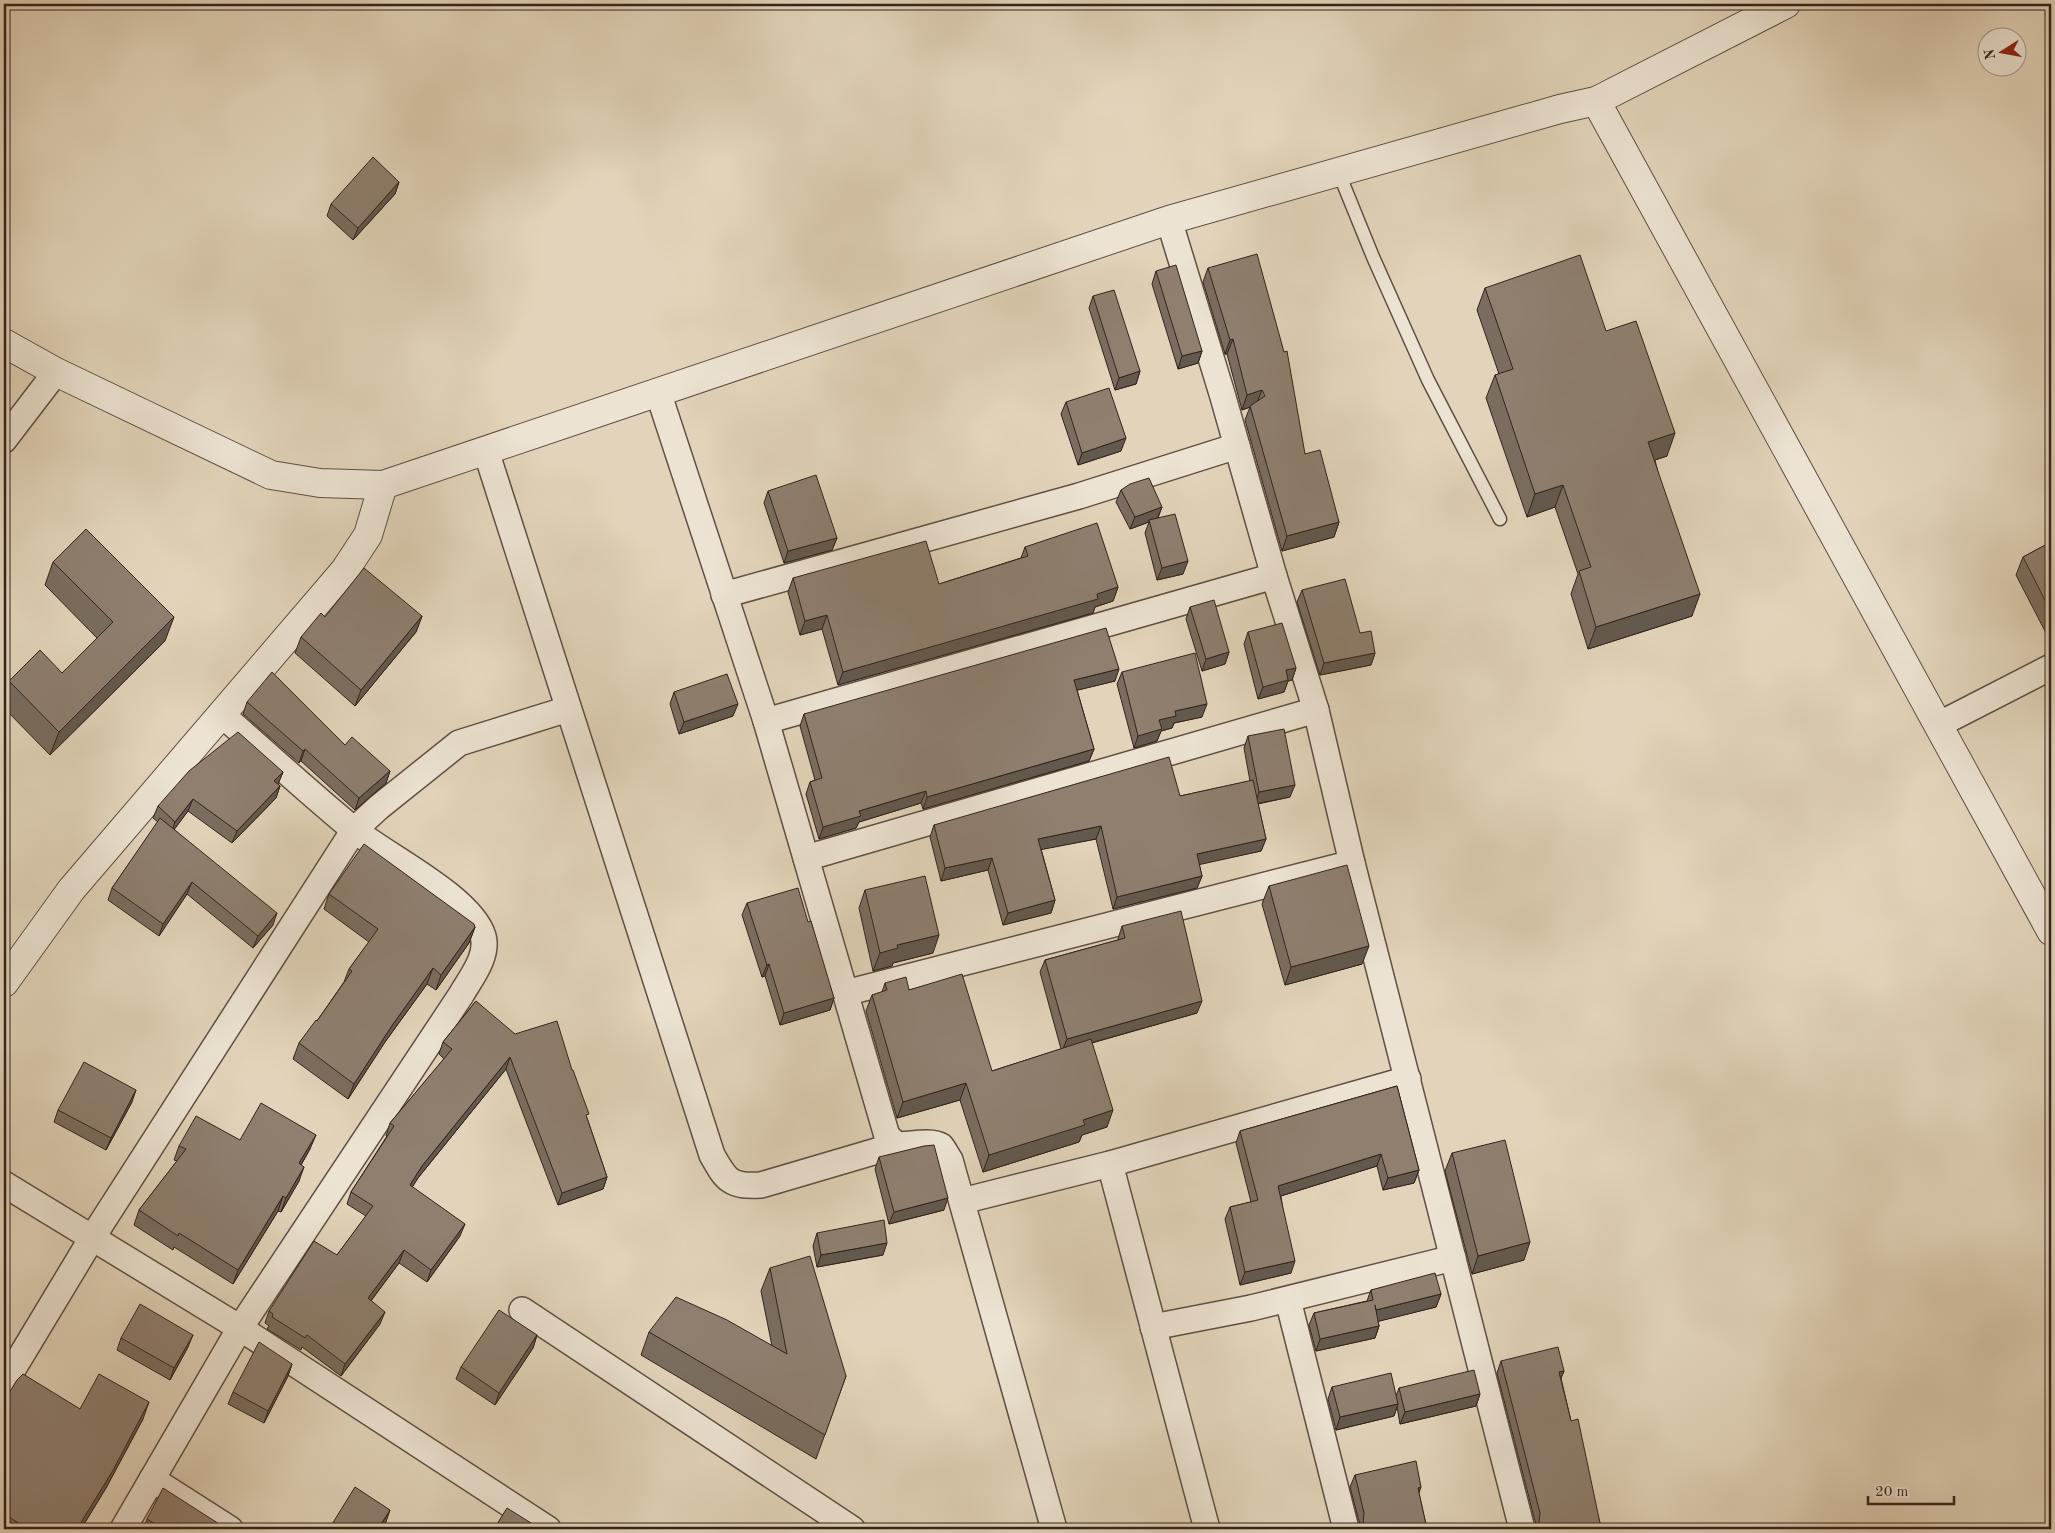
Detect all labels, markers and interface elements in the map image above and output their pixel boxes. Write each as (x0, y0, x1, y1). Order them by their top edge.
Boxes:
north arrow (1978, 28, 2028, 78)
text: N (1982, 47, 1998, 61)
scale bar (1868, 1473, 1954, 1505)
text: 20 m (1875, 1485, 1909, 1500)

